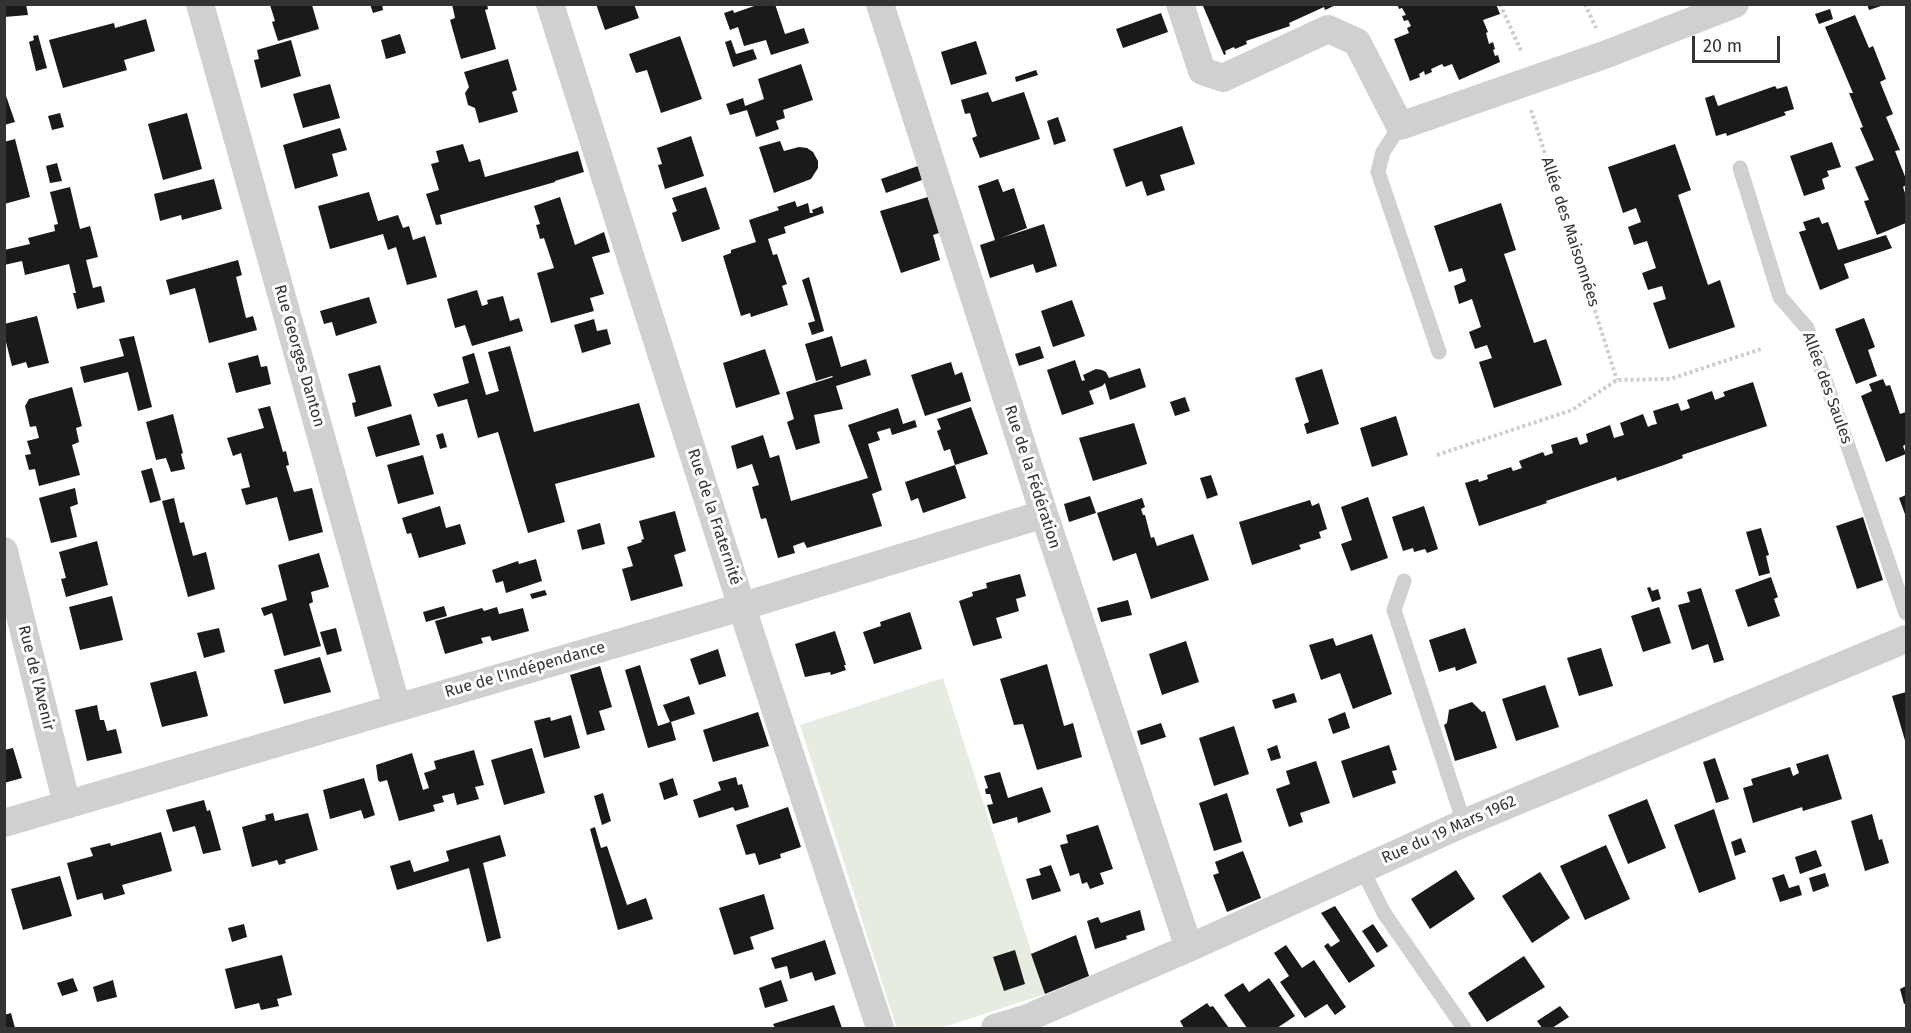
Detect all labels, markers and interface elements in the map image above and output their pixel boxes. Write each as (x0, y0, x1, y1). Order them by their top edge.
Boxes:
scale bar (1695, 24, 1784, 62)
text: 20 m (1703, 35, 1742, 57)
street label: Allée des Maisonnées (1537, 155, 1603, 309)
street label: Rue Georges Danton (270, 283, 328, 429)
street label: Allée des Saules (1798, 329, 1856, 447)
street label: Rue de la Fédération (1000, 403, 1064, 551)
street label: Rue de la Fraternité (683, 446, 745, 588)
street label: Rue de l’Avenir (14, 623, 58, 733)
street label: Rue de l'Indépendance (443, 638, 607, 702)
street label: Rue du 19 Mars 1962 (1379, 792, 1519, 868)

